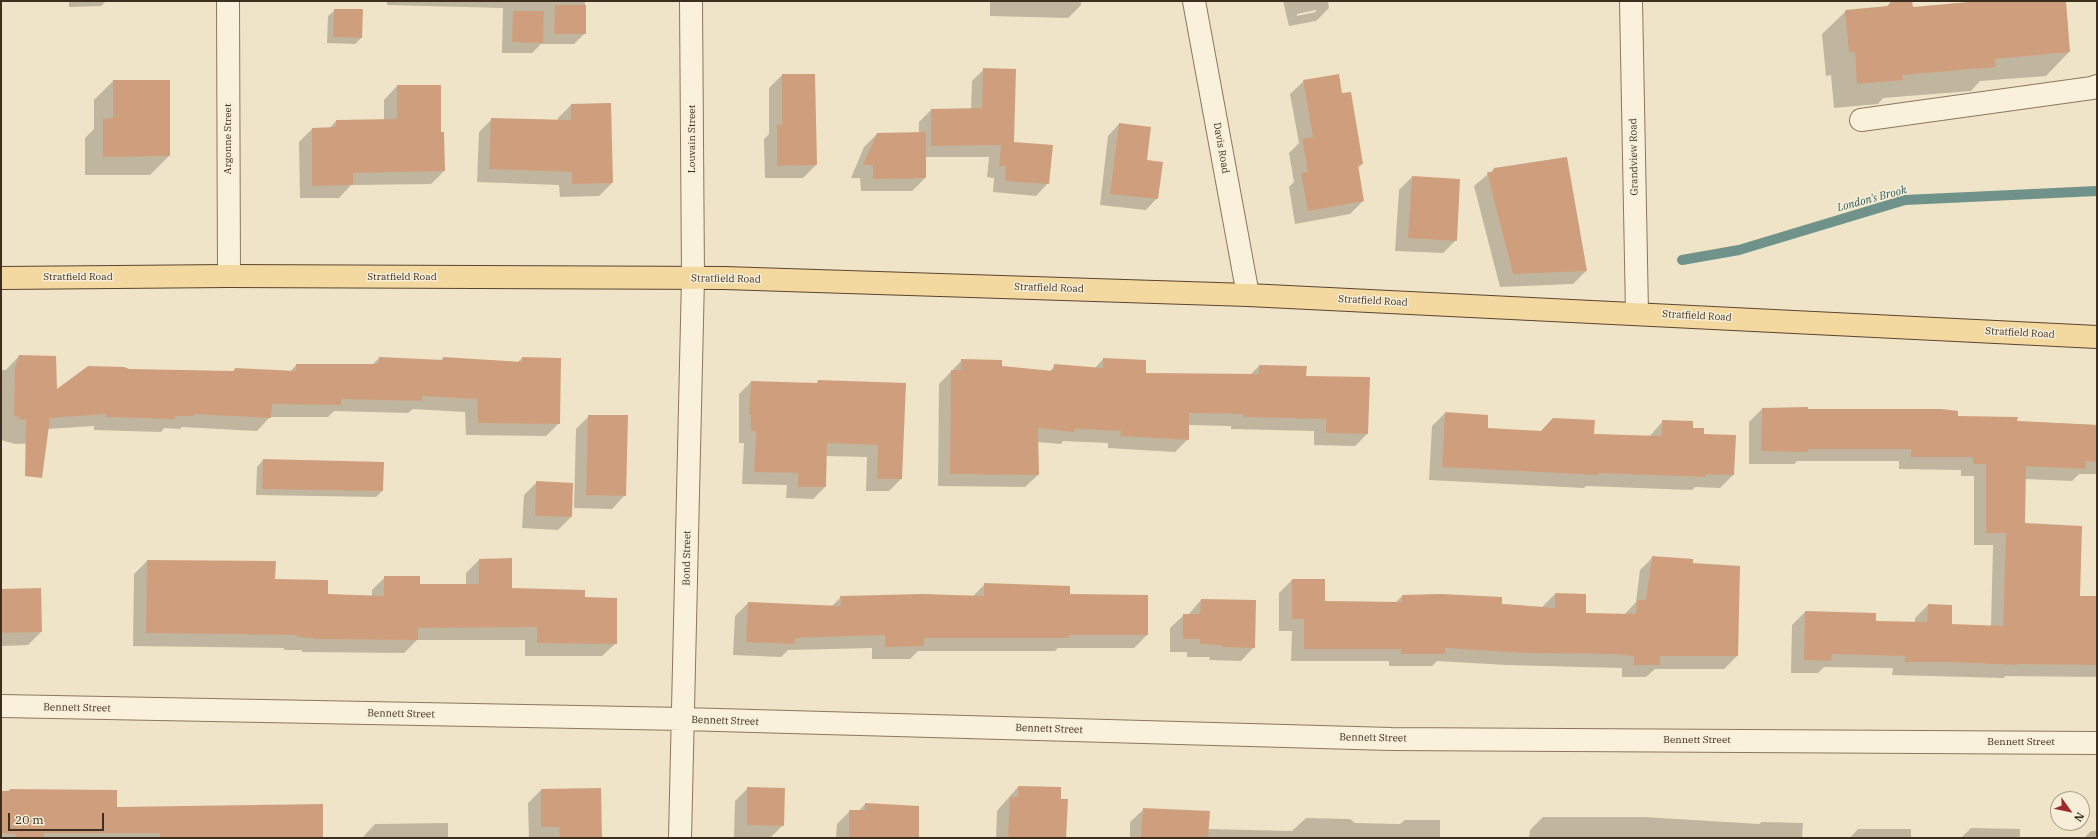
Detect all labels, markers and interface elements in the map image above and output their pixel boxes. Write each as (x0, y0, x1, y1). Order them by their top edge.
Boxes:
street label: Argonne Street (222, 104, 234, 174)
street label: Louvain Street (686, 105, 698, 173)
street label: Grandview Road (1627, 118, 1641, 196)
street label: Davis Road (1211, 121, 1231, 175)
water label: London's Brook (1836, 183, 1908, 215)
street label: Stratfield Road (43, 271, 113, 283)
street label: Stratfield Road (367, 271, 437, 283)
street label: Stratfield Road (691, 272, 761, 286)
street label: Stratfield Road (1014, 281, 1084, 295)
street label: Stratfield Road (1338, 293, 1408, 309)
street label: Stratfield Road (1662, 308, 1732, 324)
street label: Stratfield Road (1985, 325, 2055, 341)
street label: Bond Street (681, 530, 693, 586)
street label: Bennett Street (43, 701, 111, 715)
street label: Bennett Street (367, 707, 435, 721)
street label: Bennett Street (691, 714, 759, 728)
street label: Bennett Street (1015, 722, 1083, 736)
street label: Bennett Street (1339, 731, 1407, 745)
street label: Bennett Street (1663, 734, 1731, 746)
street label: Bennett Street (1987, 736, 2055, 748)
north arrow (2050, 791, 2090, 831)
scale bar (10, 805, 106, 831)
text: N (2071, 810, 2087, 824)
text: 20 m (15, 812, 44, 827)

